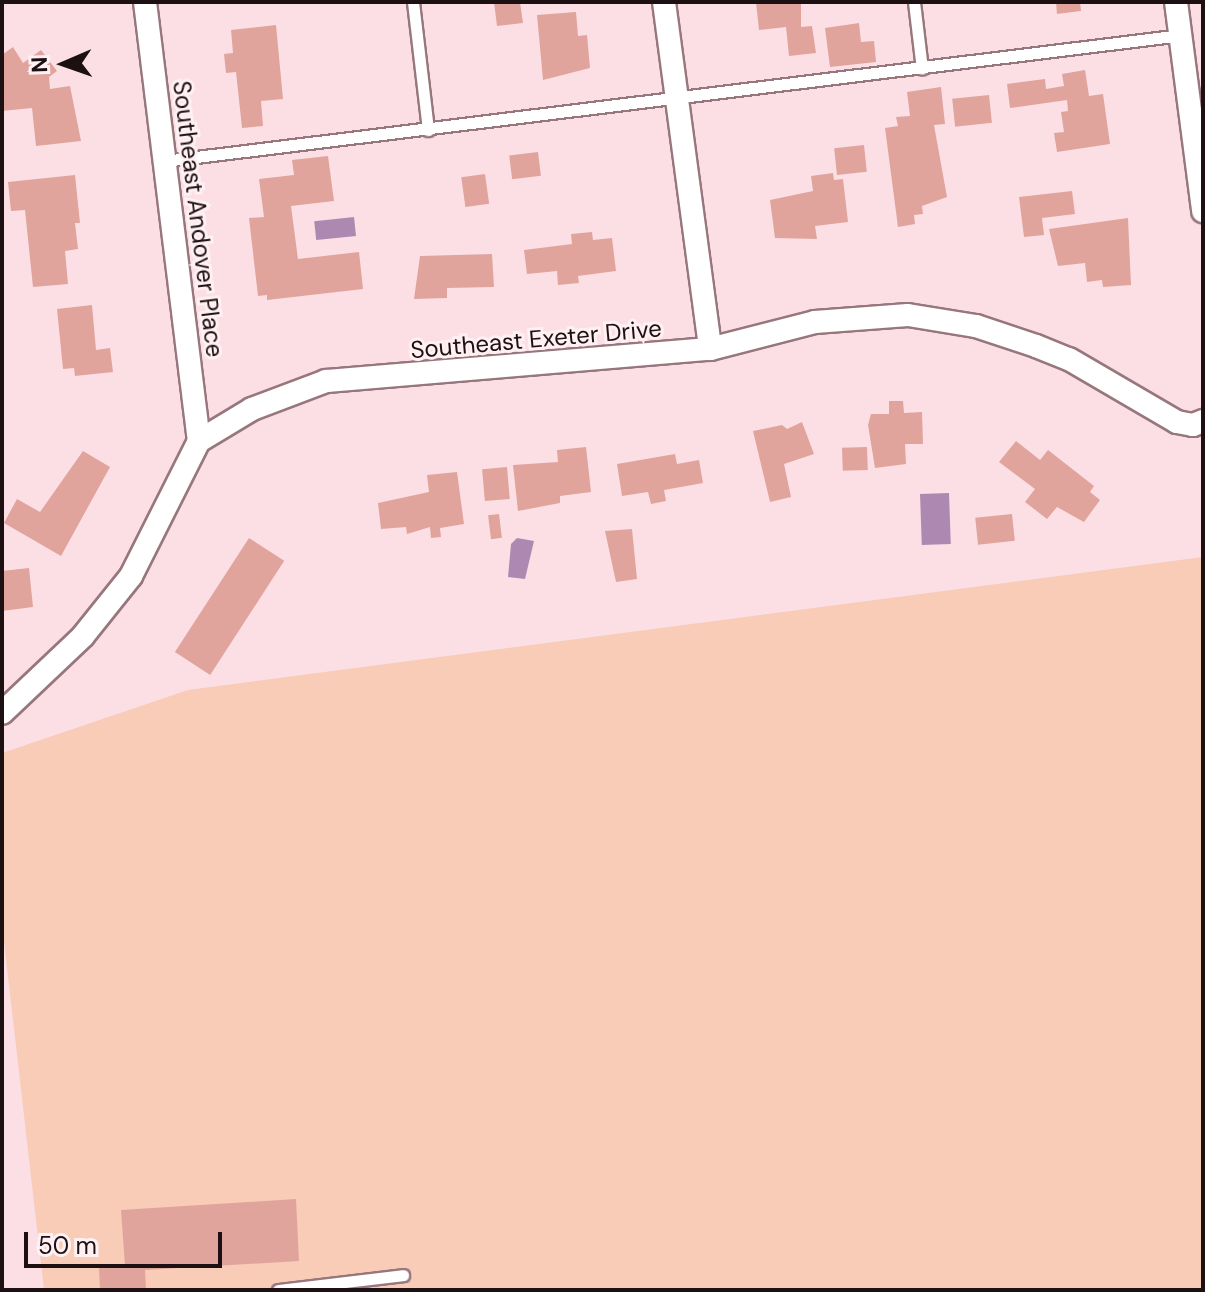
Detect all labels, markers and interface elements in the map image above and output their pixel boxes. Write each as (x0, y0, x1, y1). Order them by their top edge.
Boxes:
north arrow (24, 24, 104, 104)
text: N (25, 56, 54, 73)
street label: Southeast Andover Place (167, 79, 229, 359)
street label: Southeast Exeter Drive (409, 314, 663, 364)
scale bar (28, 1216, 226, 1266)
text: 50 m (38, 1230, 97, 1261)

